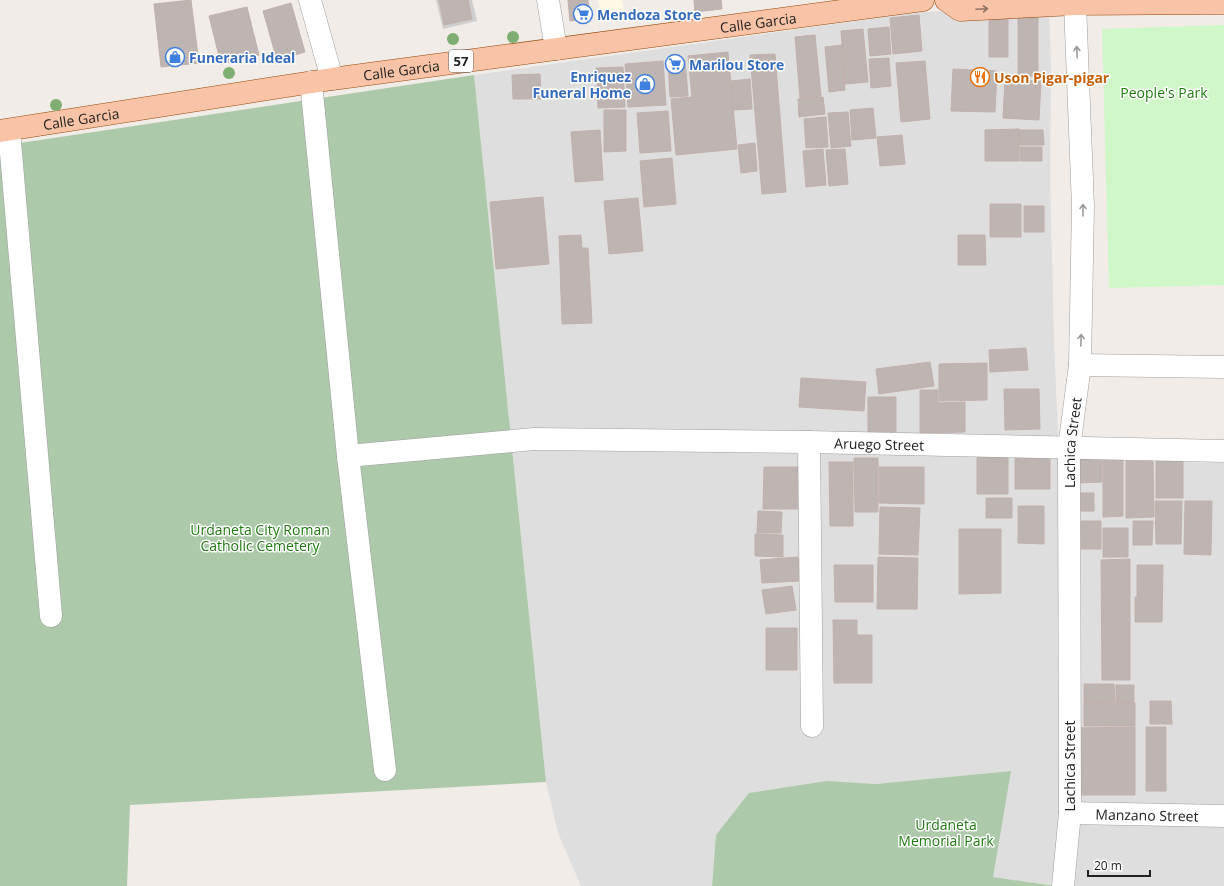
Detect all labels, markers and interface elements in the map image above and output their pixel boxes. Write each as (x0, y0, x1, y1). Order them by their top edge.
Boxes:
supermarket icon: Mendoza Store (572, 3, 594, 25)
place label: Mendoza Store (597, 5, 701, 24)
one-way arrow (975, 6, 988, 13)
street label: Calle Garcia (719, 8, 798, 37)
shop icon: Funeraria Ideal (164, 46, 186, 68)
one-way arrow (1073, 46, 1080, 59)
place label: Funeraria Ideal (189, 48, 295, 67)
road number: 57 (449, 50, 473, 72)
supermarket icon: Marilou Store (664, 53, 686, 75)
street label: Calle Garcia (362, 55, 441, 84)
place label: Marilou Store (689, 55, 784, 74)
restaurant icon: Uson Pigar-pigar (969, 66, 991, 88)
place label: Enriquez Funeral Home (533, 67, 631, 102)
place label: Uson Pigar-pigar (994, 68, 1110, 87)
shop icon: Enriquez Funeral Home (634, 73, 656, 95)
park label: People's Park (1120, 83, 1208, 102)
street label: Calle Garcia (42, 103, 121, 134)
one-way arrow (1079, 204, 1087, 217)
one-way arrow (1077, 334, 1085, 347)
street label: Lachica Street (1059, 396, 1085, 488)
street label: Aruego Street (834, 433, 924, 454)
park label: Urdaneta City Roman Catholic Cemetery (190, 520, 330, 555)
street label: Lachica Street (1060, 720, 1079, 812)
street label: Manzano Street (1095, 804, 1199, 825)
park label: Urdaneta Memorial Park (898, 815, 994, 850)
scale bar (1088, 852, 1150, 878)
text: 20 m (1094, 857, 1122, 874)

